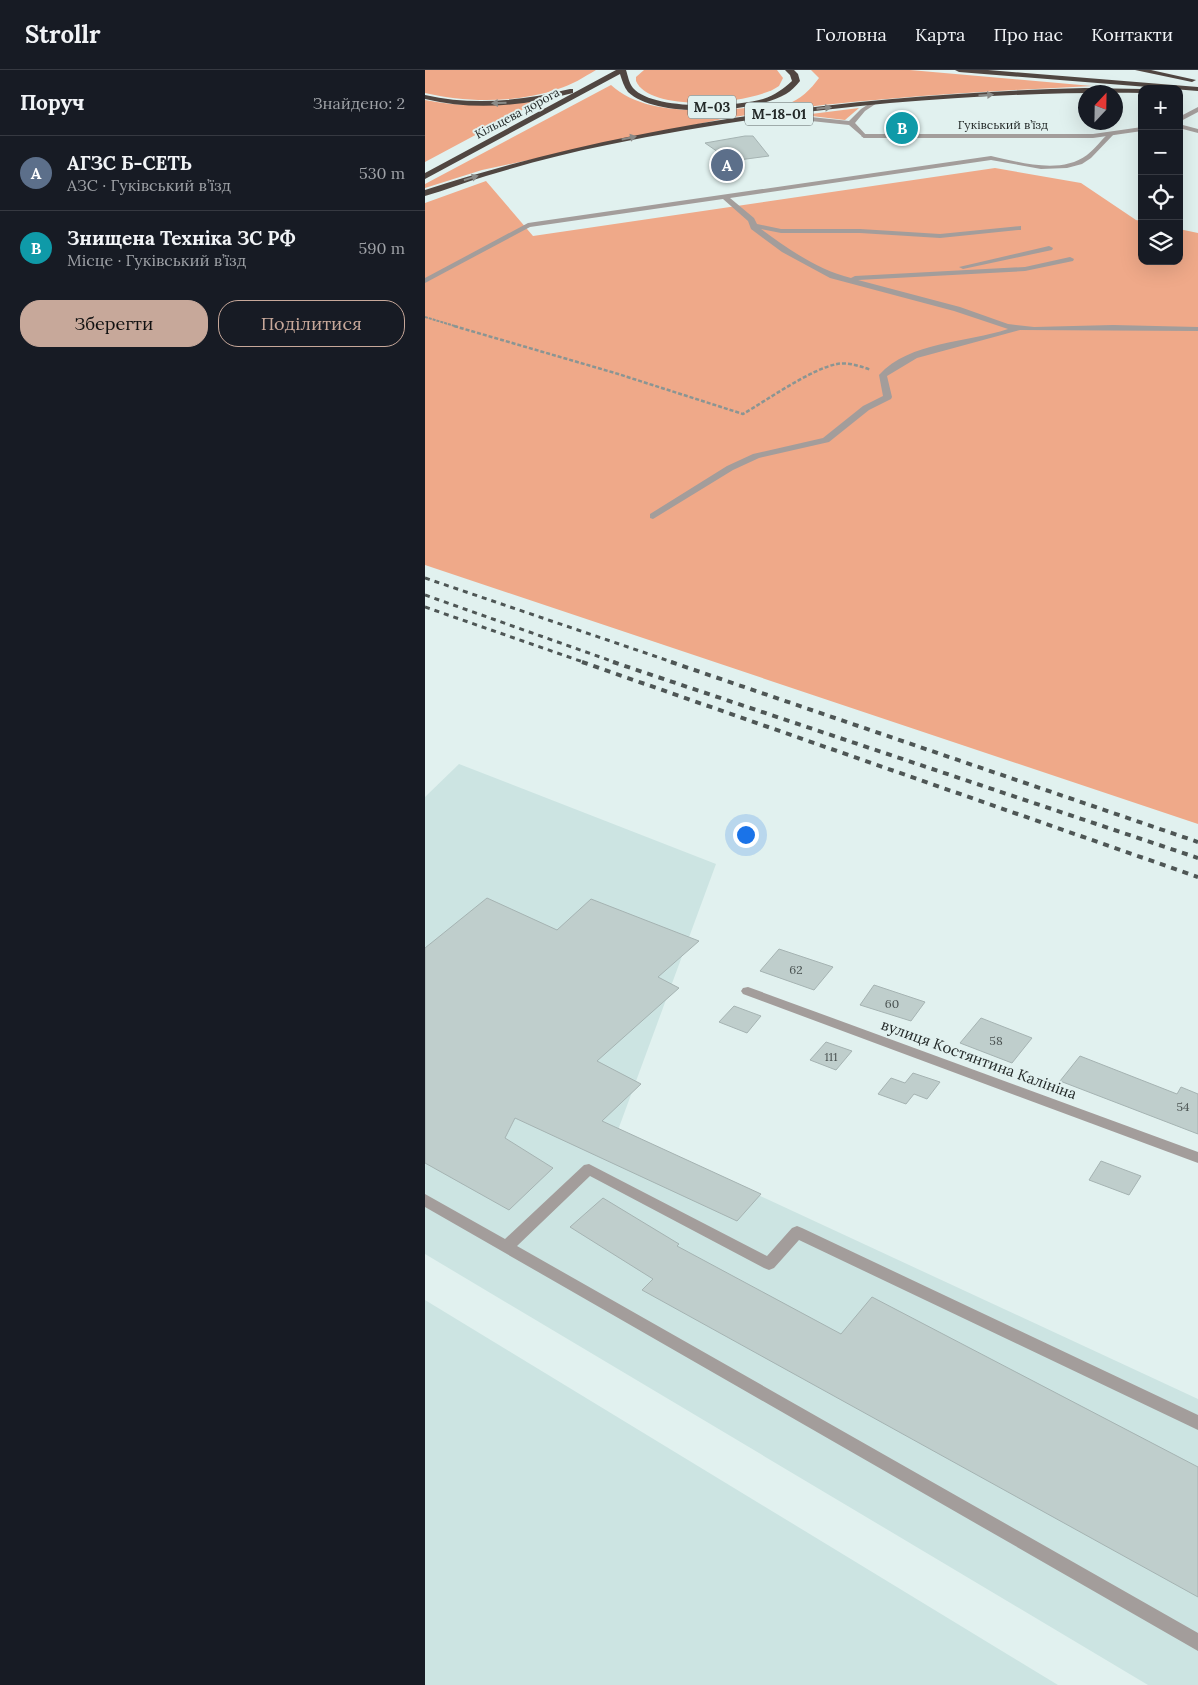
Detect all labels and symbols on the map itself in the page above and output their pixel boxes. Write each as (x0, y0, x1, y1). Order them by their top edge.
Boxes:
street label: Кільцева дорога (472, 84, 562, 142)
north arrow (1078, 85, 1123, 130)
one-way arrow (978, 90, 994, 98)
road number: М-03 (688, 96, 736, 118)
one-way arrow (491, 99, 507, 107)
road number: М-18-01 (745, 103, 813, 126)
one-way arrow (816, 104, 832, 112)
pin: B (886, 109, 918, 147)
street label: Гуківський в’їзд (958, 117, 1048, 132)
one-way arrow (621, 134, 636, 142)
pin: A (711, 146, 743, 184)
one-way arrow (464, 173, 479, 181)
your location (733, 822, 759, 848)
house number: 62 (789, 962, 803, 977)
house number: 60 (885, 996, 899, 1011)
street label: вулиця Костянтина Калініна (879, 1015, 1080, 1103)
house number: 58 (989, 1033, 1003, 1048)
house number: 111 (824, 1049, 838, 1064)
house number: 54 (1176, 1099, 1190, 1114)

